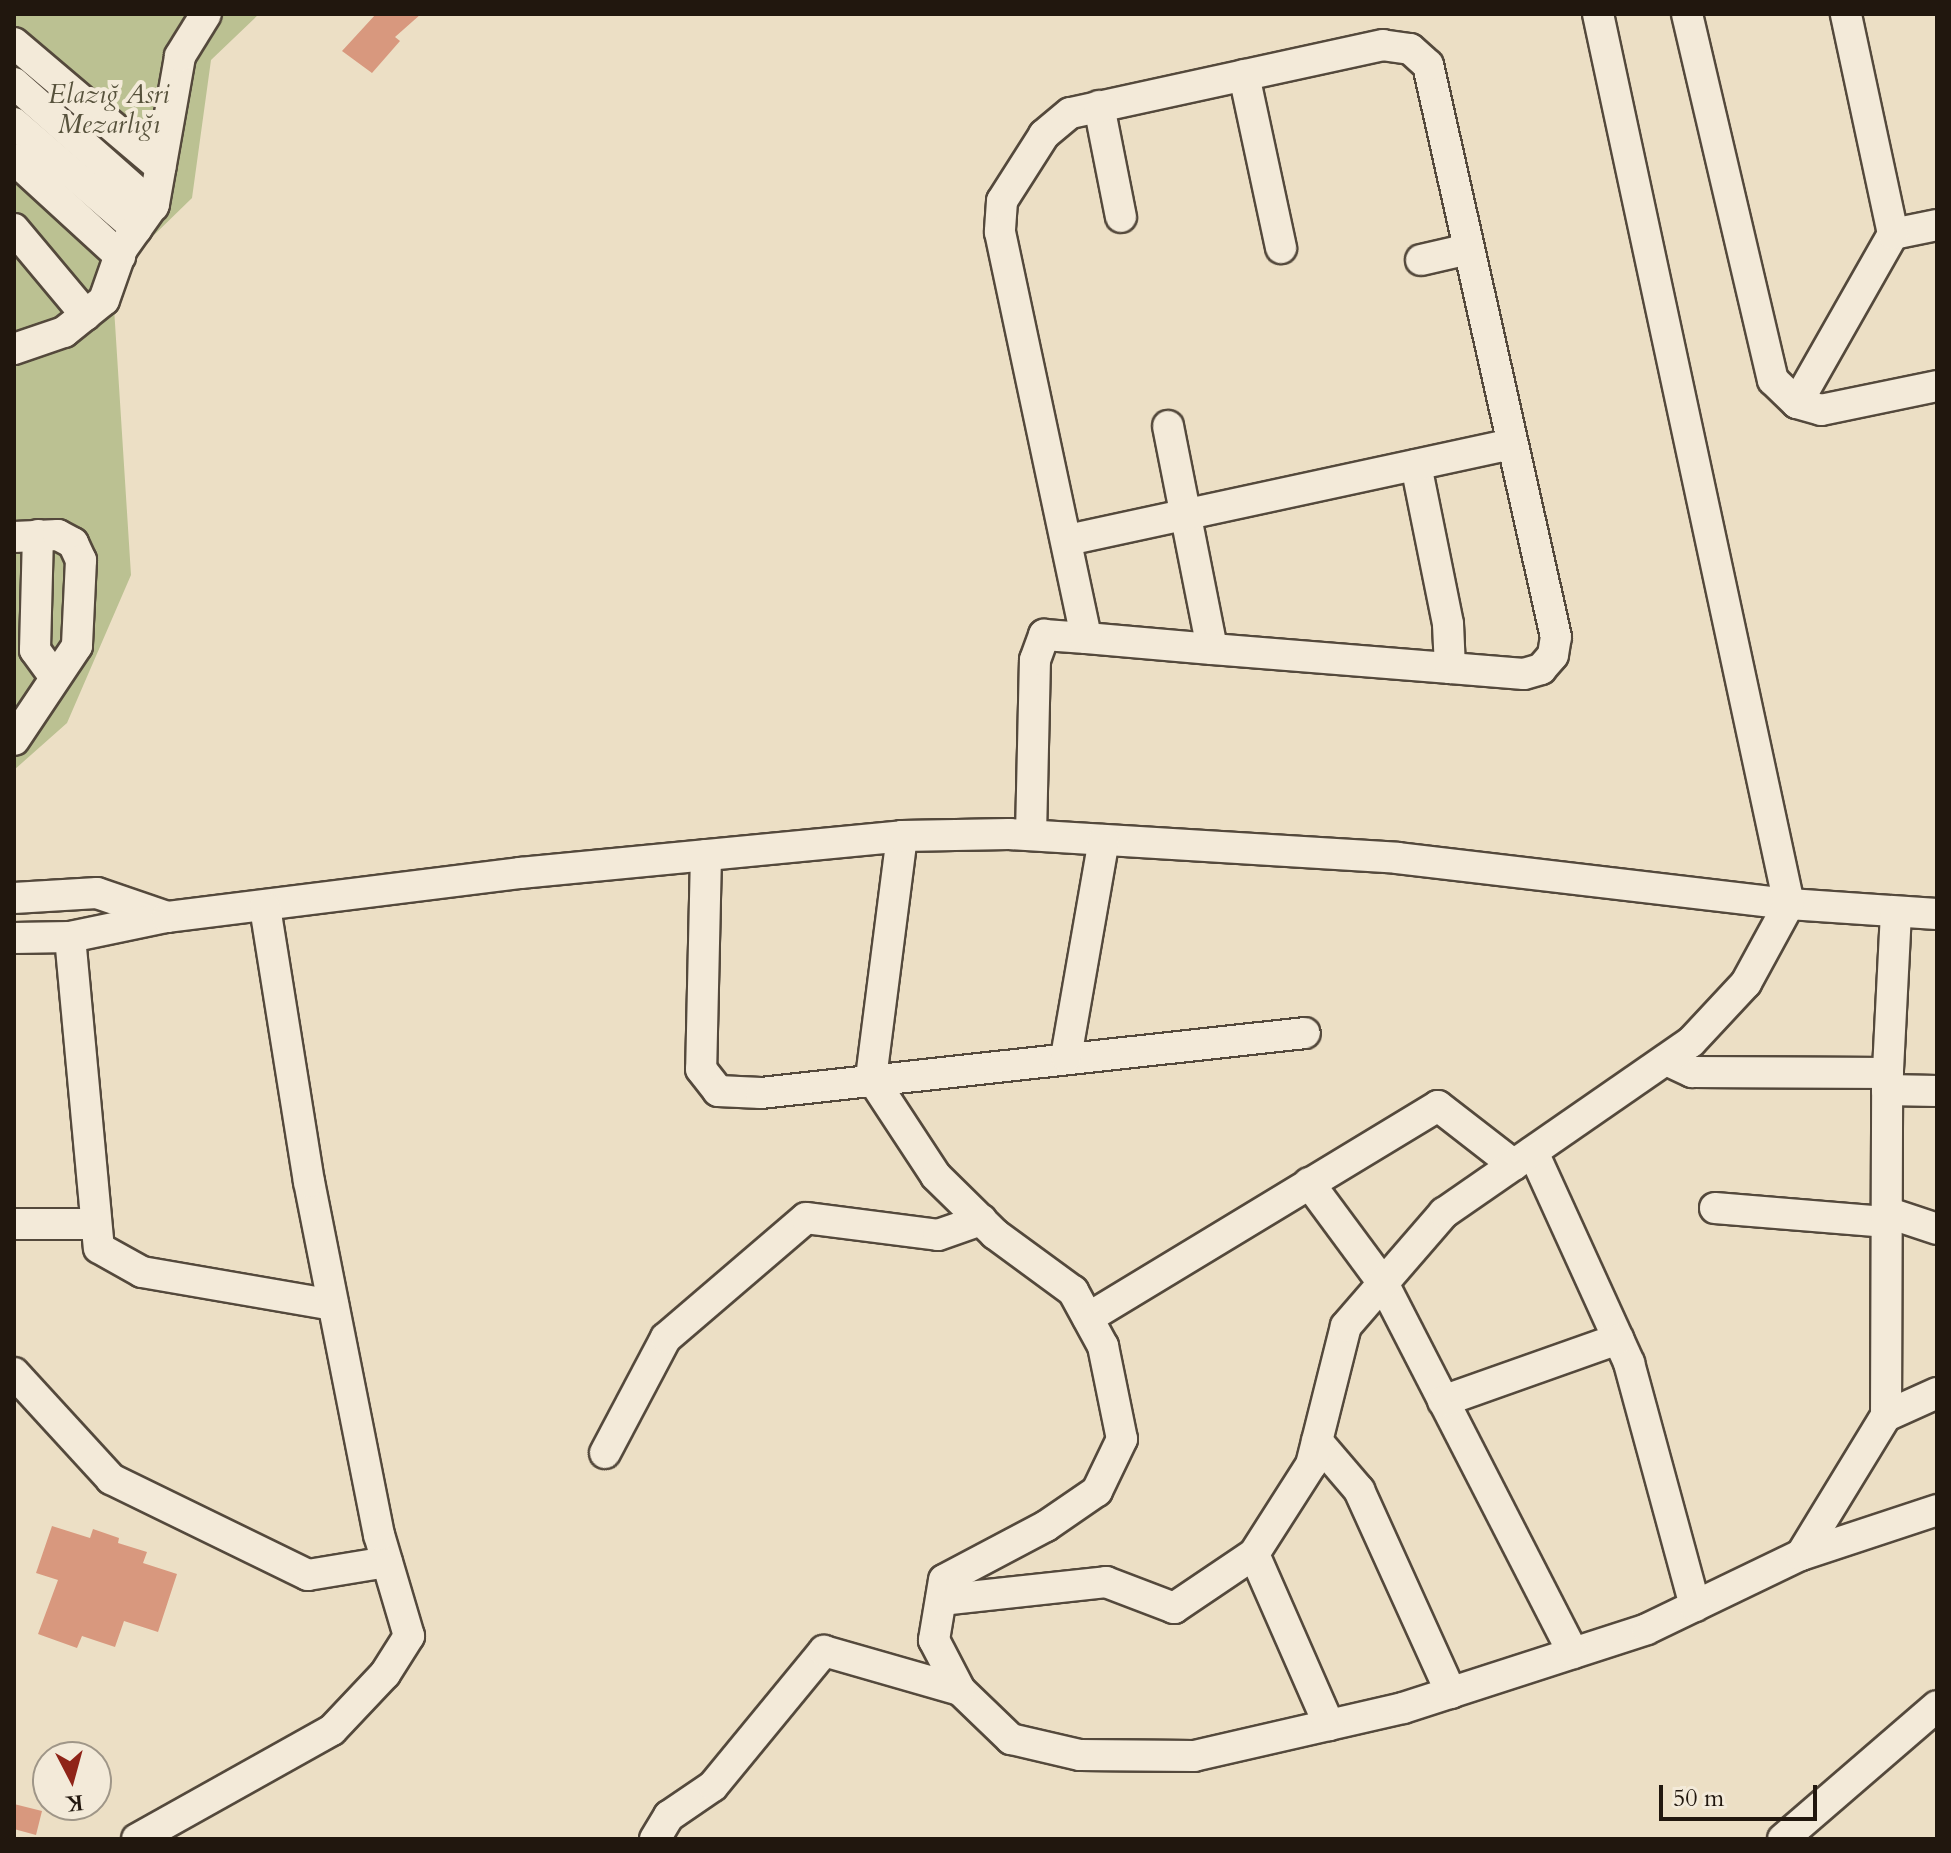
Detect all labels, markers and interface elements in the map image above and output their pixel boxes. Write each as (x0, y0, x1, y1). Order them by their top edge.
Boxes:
park label: Elazığ Asri Mezarlığı (49, 79, 169, 140)
north arrow (32, 1741, 112, 1821)
scale bar (1663, 1769, 1821, 1819)
text: 50 m (1673, 1782, 1724, 1815)
text: K (64, 1787, 85, 1819)

